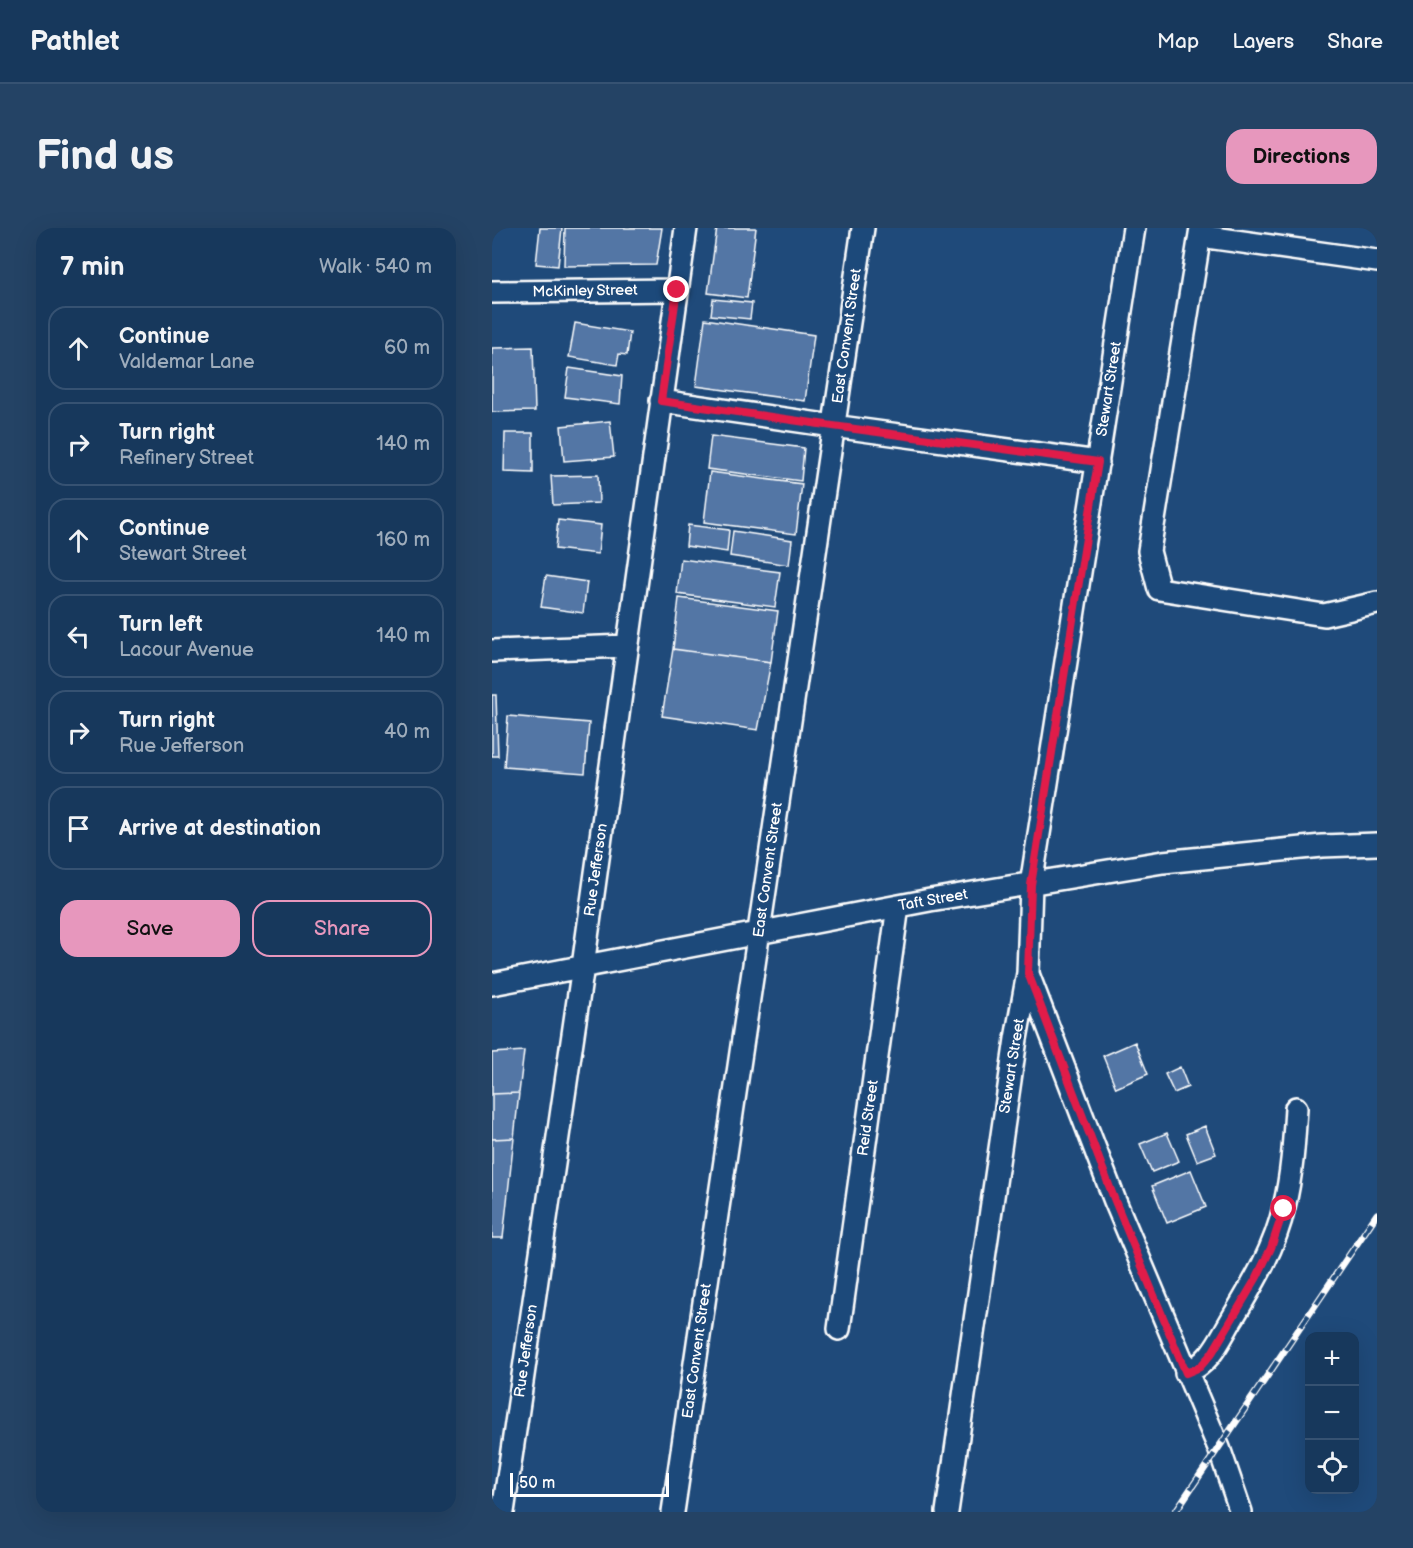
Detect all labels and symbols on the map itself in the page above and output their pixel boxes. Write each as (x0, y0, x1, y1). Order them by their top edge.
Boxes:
street label: East Convent Street (828, 267, 866, 405)
route end (663, 276, 689, 302)
street label: McKinley Street (532, 281, 638, 301)
street label: Stewart Street (1092, 340, 1126, 438)
street label: East Convent Street (749, 801, 787, 939)
street label: Rue Jefferson (580, 822, 612, 918)
street label: Taft Street (897, 884, 970, 915)
street label: Stewart Street (995, 1017, 1029, 1115)
street label: Reid Street (853, 1078, 883, 1157)
route start (1270, 1195, 1296, 1221)
street label: East Convent Street (678, 1282, 716, 1420)
street label: Rue Jefferson (510, 1303, 542, 1399)
scale bar (510, 1470, 669, 1498)

